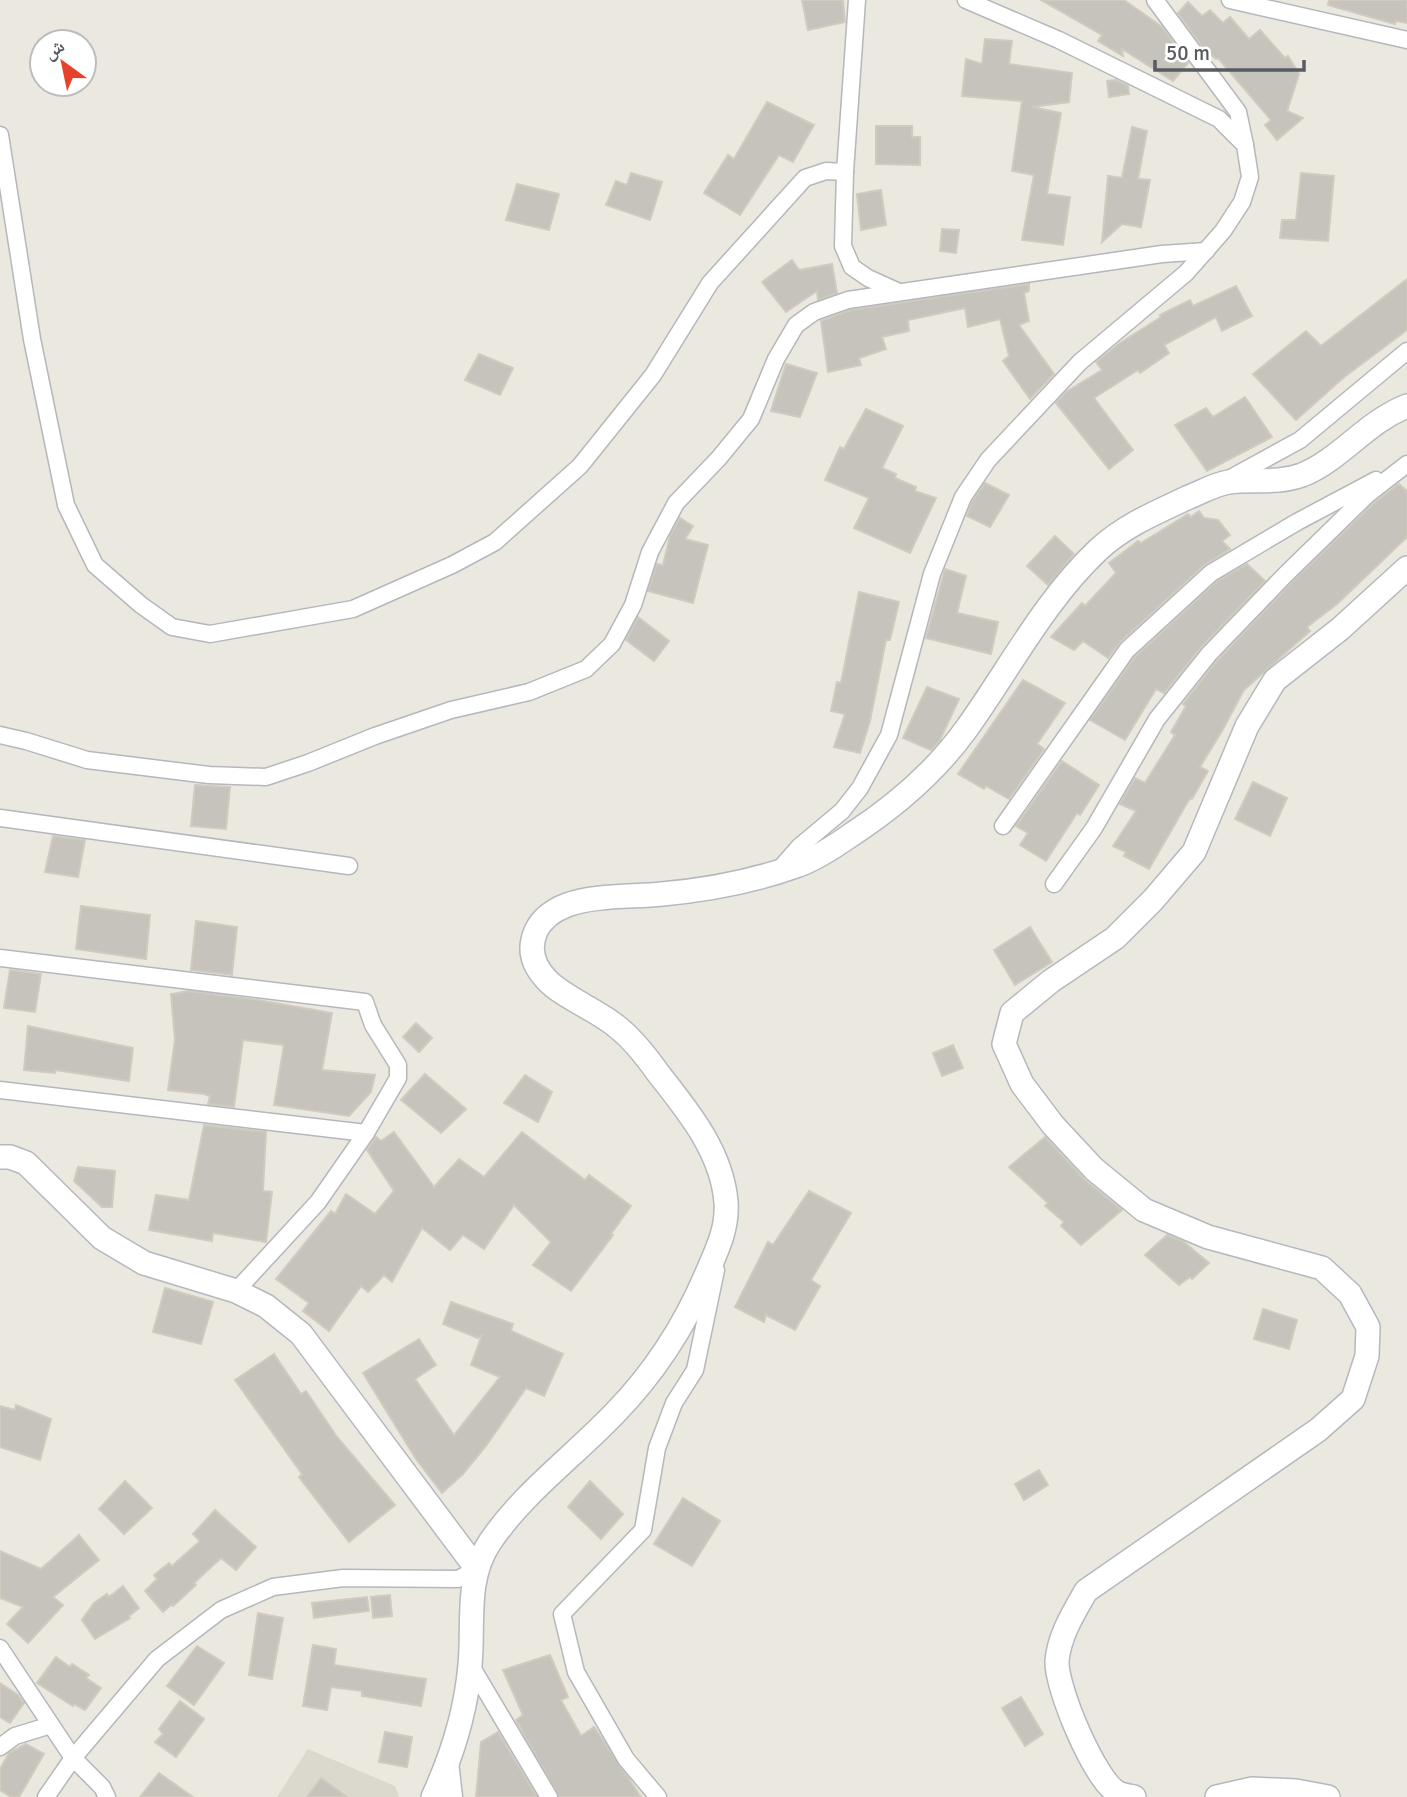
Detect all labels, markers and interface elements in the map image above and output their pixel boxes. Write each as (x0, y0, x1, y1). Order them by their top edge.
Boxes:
north arrow (28, 28, 98, 98)
scale bar (1155, 28, 1304, 72)
text: ش (39, 34, 69, 65)
text: 50 m (1166, 40, 1210, 66)

